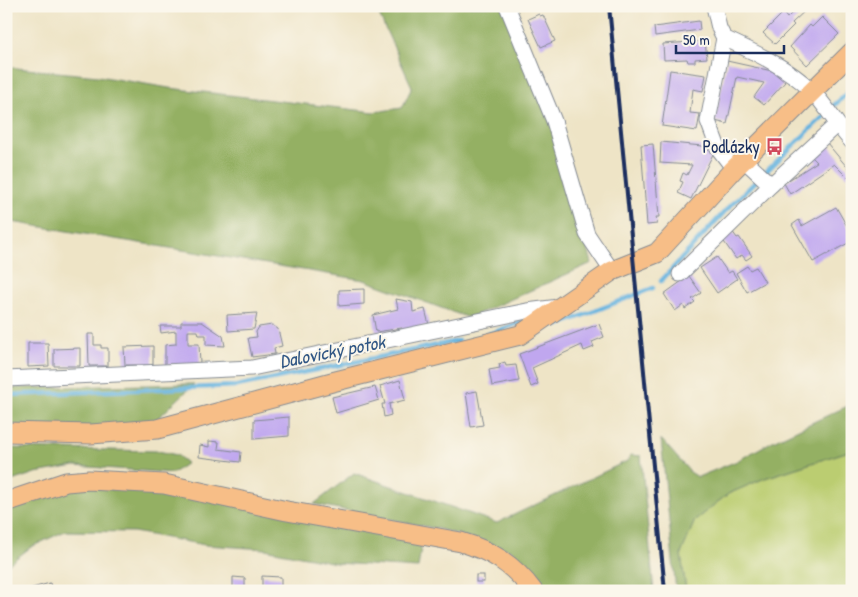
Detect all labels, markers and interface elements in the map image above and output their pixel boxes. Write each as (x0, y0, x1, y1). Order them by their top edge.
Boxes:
scale bar (676, 22, 783, 54)
text: 50 m (683, 29, 710, 50)
place label: Podlázky (702, 134, 760, 159)
bus stop icon: Podlázky (764, 137, 784, 157)
water label: Dalovický potok (277, 328, 389, 374)

